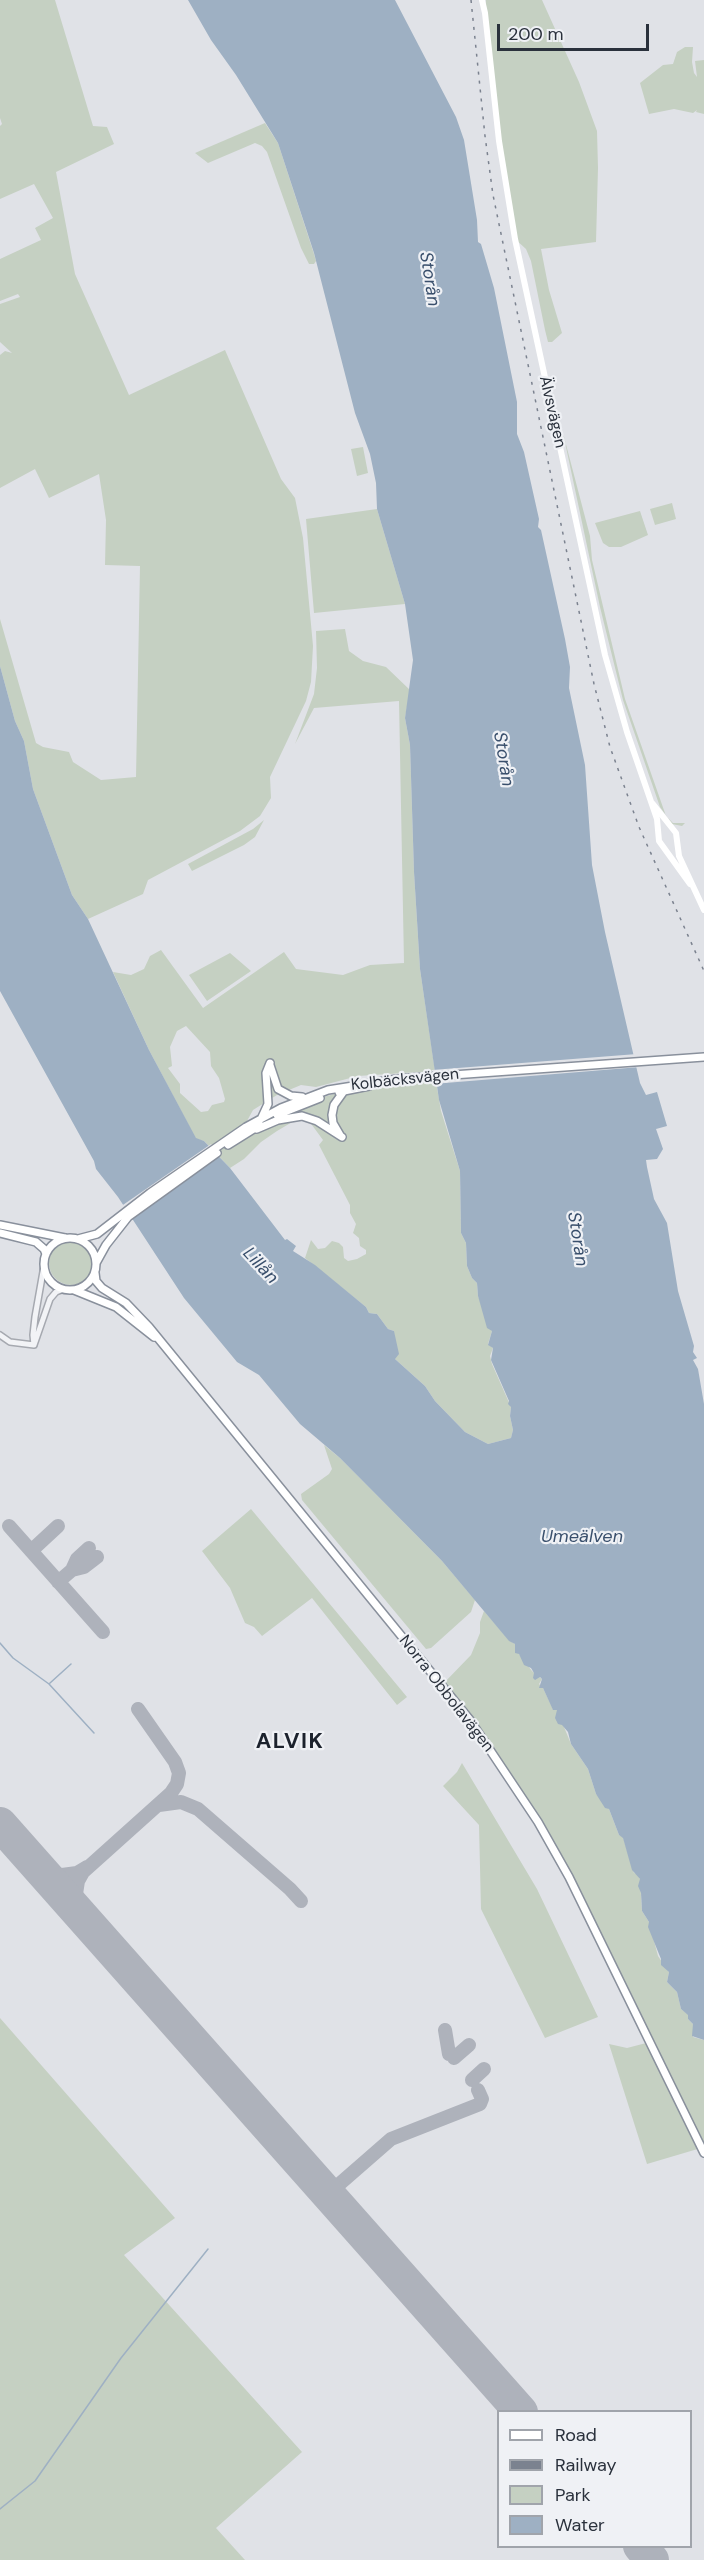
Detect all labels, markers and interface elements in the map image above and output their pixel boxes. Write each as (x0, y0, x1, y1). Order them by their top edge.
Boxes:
scale bar (500, 12, 652, 50)
text: 200 m (508, 22, 564, 46)
water label: Storån (414, 250, 444, 308)
street label: Älvsvägen (534, 374, 570, 450)
water label: Storån (488, 730, 518, 788)
street label: Kolbäcksvägen (350, 1065, 460, 1095)
water label: Storån (562, 1210, 592, 1268)
water label: Lillån (238, 1243, 282, 1289)
water label: Umeälven (541, 1526, 623, 1548)
street label: Norra Obbolavägen (394, 1632, 498, 1756)
district label: ALVIK (256, 1729, 324, 1755)
legend (497, 2410, 692, 2548)
text: Road (555, 2423, 597, 2447)
text: Railway (555, 2453, 617, 2477)
text: Park (555, 2483, 591, 2507)
text: Water (555, 2513, 605, 2537)

